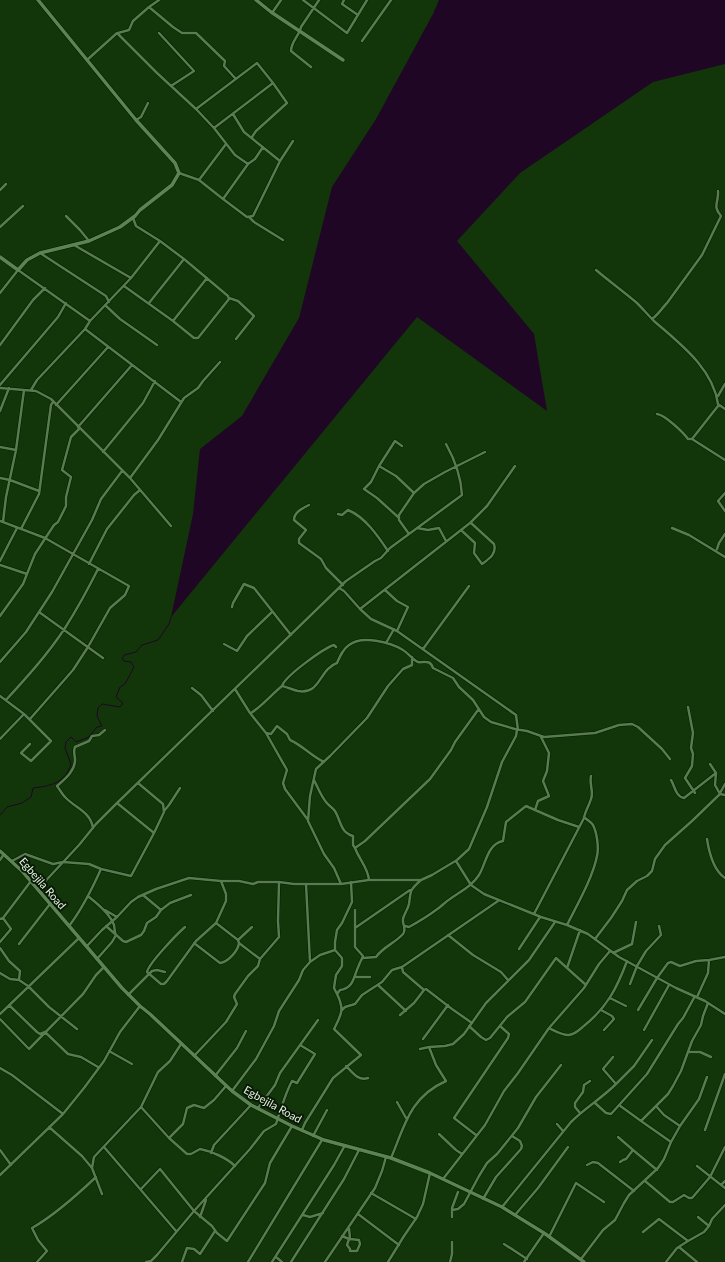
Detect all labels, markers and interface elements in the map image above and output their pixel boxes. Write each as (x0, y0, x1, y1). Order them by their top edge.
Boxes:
street label: Egbejila Road (17, 854, 69, 912)
street label: Egbejila Road (242, 1083, 304, 1125)

